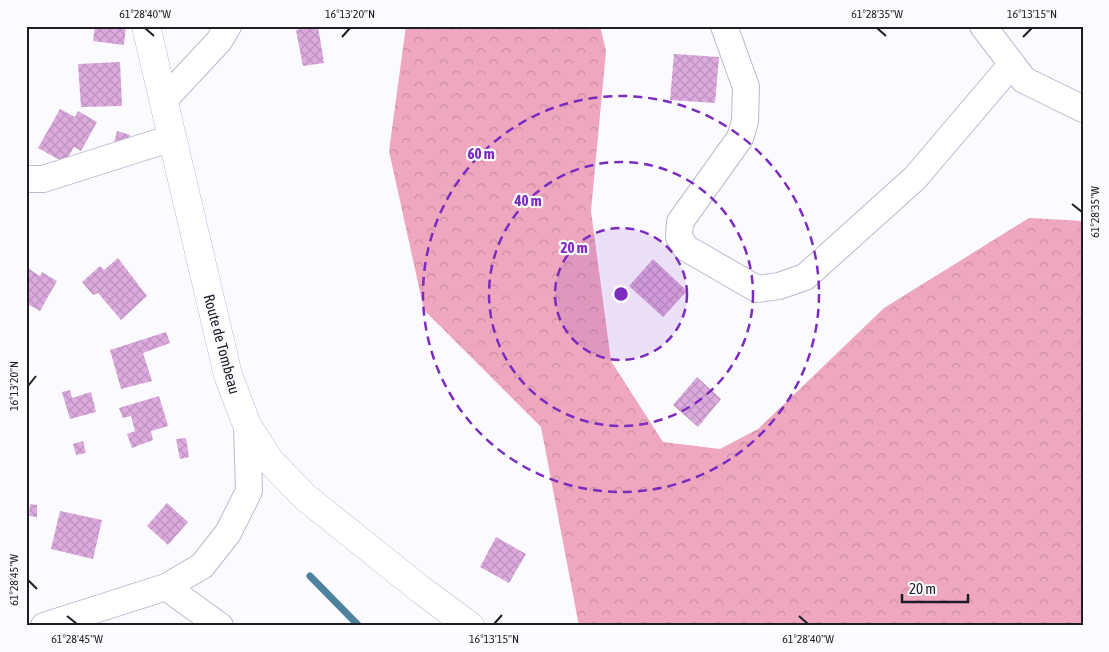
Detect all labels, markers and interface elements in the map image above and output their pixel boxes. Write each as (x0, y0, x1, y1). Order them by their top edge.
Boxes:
text: 61°28'40"W (119, 7, 171, 21)
text: 16°13'20"N (325, 7, 375, 21)
text: 61°28'35"W (851, 7, 903, 21)
text: 16°13'15"N (1007, 7, 1057, 21)
text: 60 m (468, 145, 495, 162)
text: 61°28'35"W (1088, 186, 1102, 238)
text: 40 m (514, 192, 542, 209)
text: 20 m (561, 239, 588, 256)
centre of rings (612, 285, 630, 303)
street label: Route de Tombeau (201, 292, 243, 396)
text: 16°13'20"N (7, 361, 21, 411)
text: 61°28'45"W (7, 554, 21, 606)
scale bar (902, 572, 968, 604)
text: 20 m (909, 580, 936, 597)
text: 61°28'45"W (51, 632, 103, 646)
text: 16°13'15"N (469, 632, 519, 646)
text: 61°28'40"W (782, 632, 834, 646)

